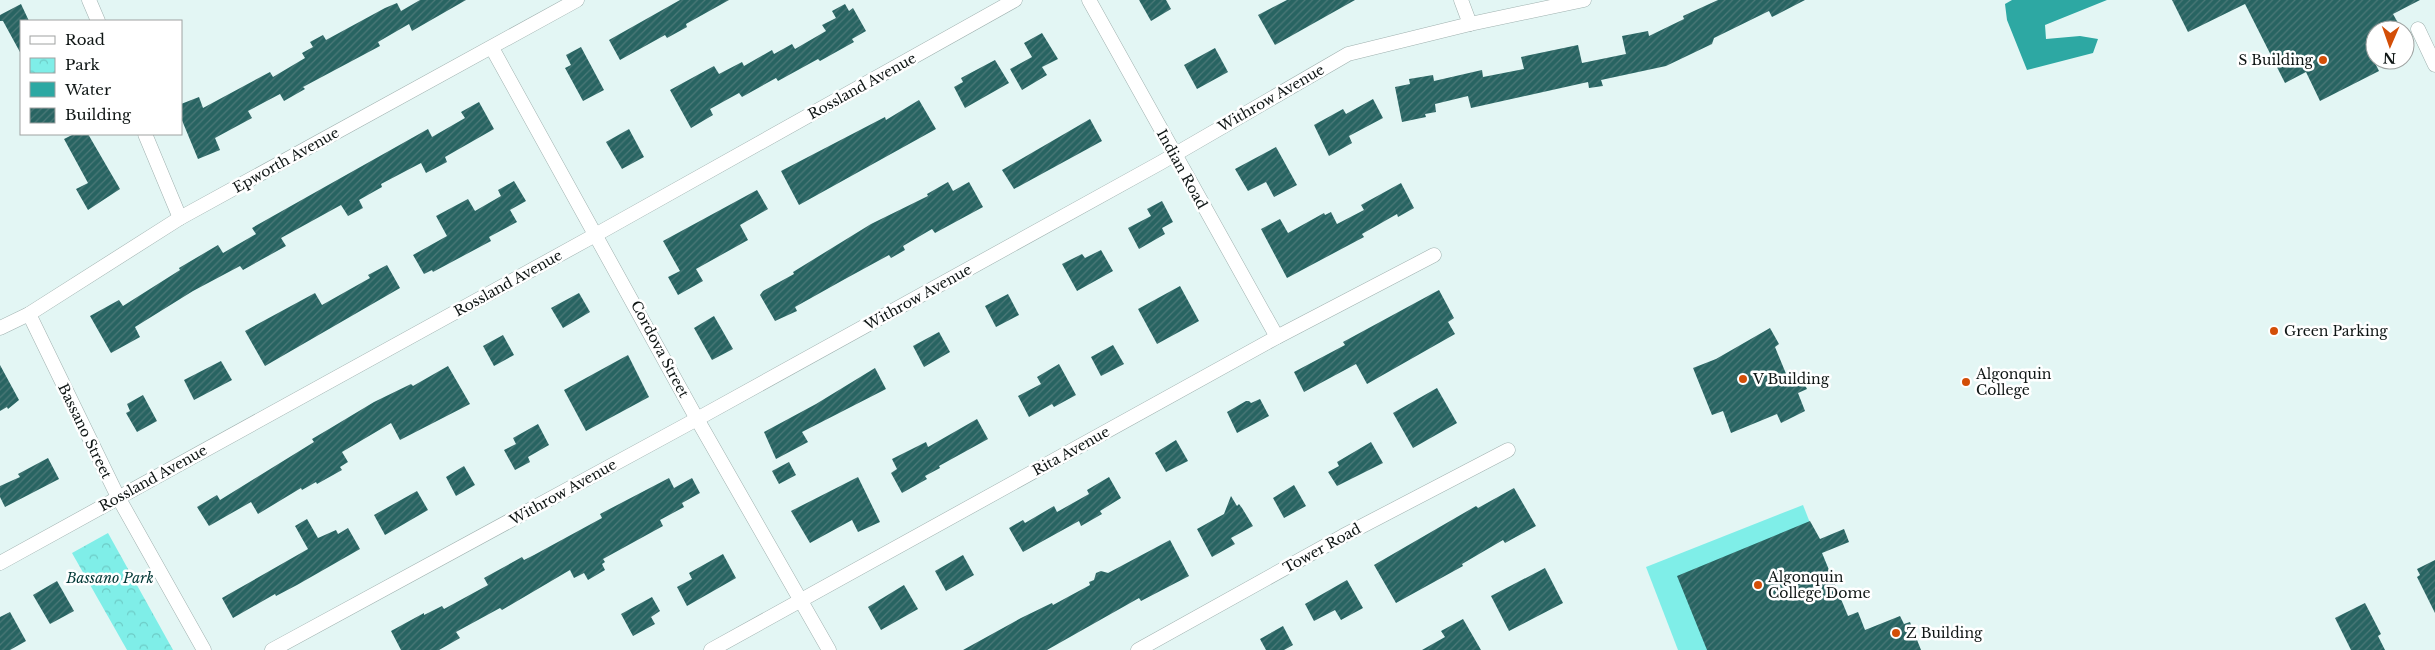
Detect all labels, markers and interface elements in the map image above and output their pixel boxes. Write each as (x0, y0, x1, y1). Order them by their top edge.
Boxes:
legend (20, 20, 182, 135)
north arrow (2365, 20, 2415, 70)
text: Road (65, 30, 105, 49)
street label: Rossland Avenue (805, 49, 919, 123)
text: N (2383, 49, 2396, 67)
place label: S Building (2238, 51, 2314, 69)
marker: S Building (2317, 54, 2329, 66)
text: Park (65, 55, 101, 74)
street label: Withrow Avenue (1214, 60, 1327, 136)
text: Water (64, 80, 112, 99)
text: Building (65, 105, 132, 124)
street label: Epworth Avenue (230, 123, 342, 197)
street label: Indian Road (1153, 126, 1212, 212)
street label: Rossland Avenue (451, 246, 565, 320)
street label: Withrow Avenue (860, 260, 975, 334)
street label: Cordova Street (627, 297, 693, 401)
place label: Green Parking (2284, 322, 2388, 340)
marker: Green Parking (2268, 325, 2280, 337)
place label: Algonquin College (1975, 365, 2052, 399)
place label: V Building (1752, 370, 1830, 388)
marker: V Building (1737, 373, 1749, 385)
marker: Algonquin College (1960, 376, 1972, 388)
street label: Bassano Street (54, 380, 116, 482)
street label: Rita Avenue (1029, 422, 1113, 480)
street label: Rossland Avenue (96, 441, 210, 515)
street label: Withrow Avenue (505, 455, 620, 529)
street label: Tower Road (1280, 519, 1364, 577)
place label: Algonquin College Dome (1767, 568, 1870, 602)
park label: Bassano Park (65, 569, 154, 587)
marker: Algonquin College Dome (1752, 579, 1764, 591)
place label: Z Building (1906, 624, 1983, 642)
marker: Z Building (1890, 627, 1902, 639)

